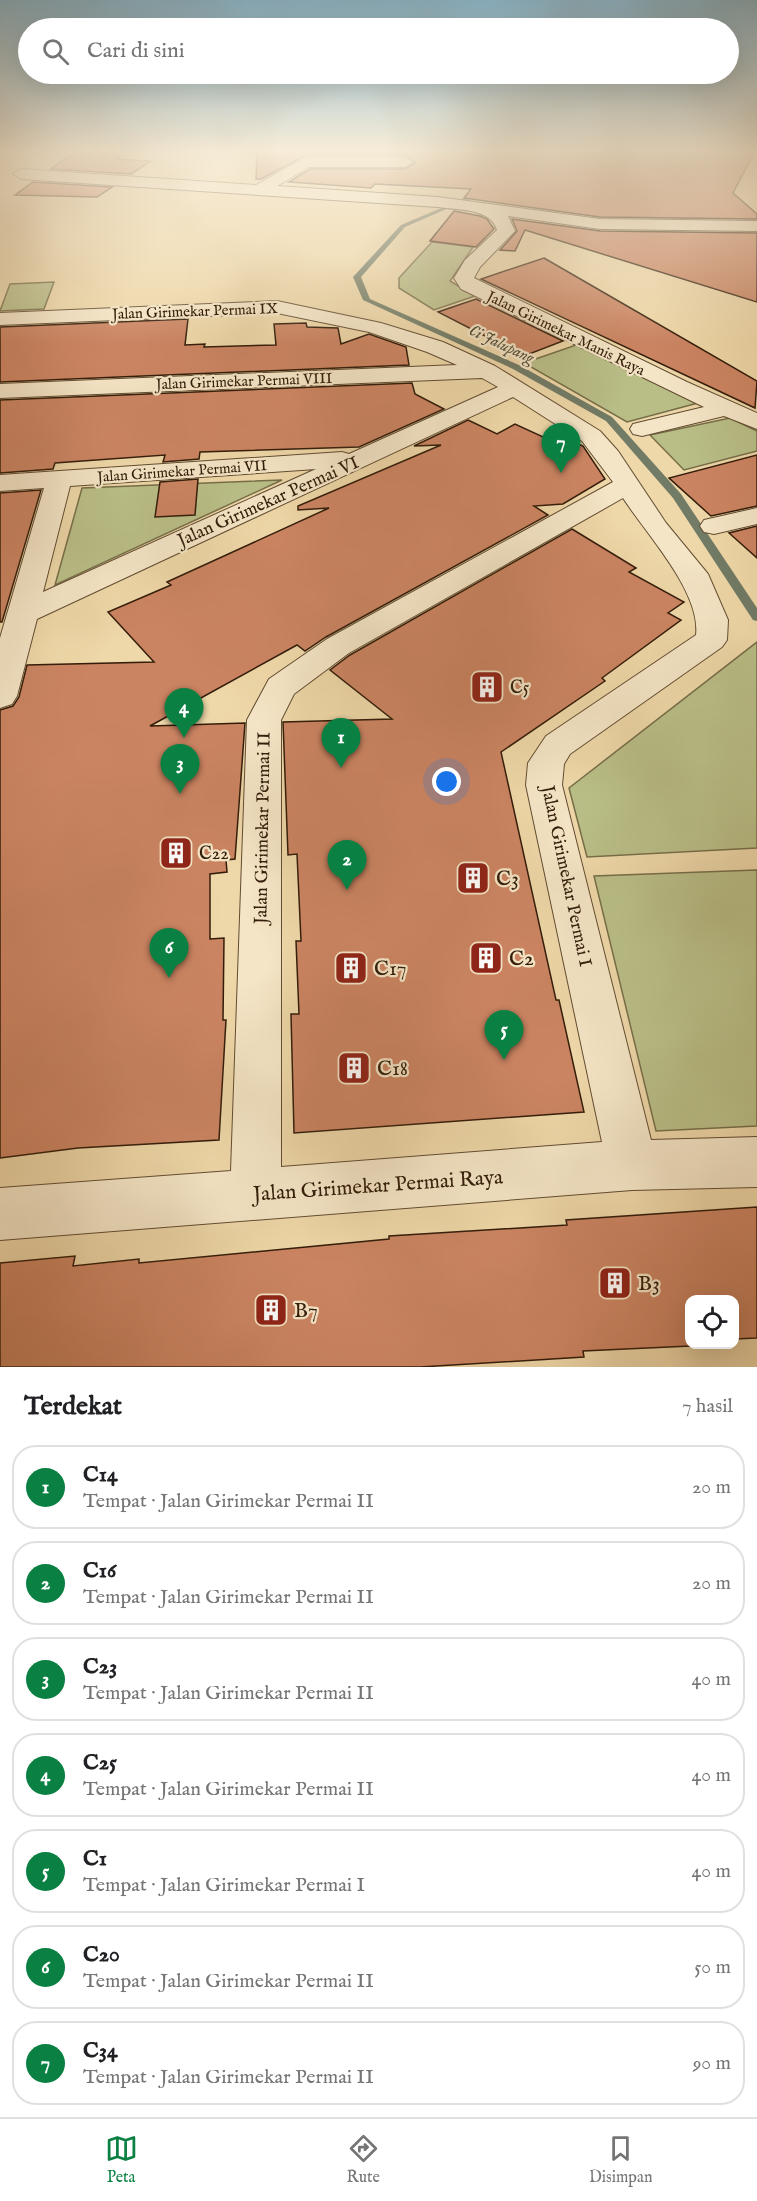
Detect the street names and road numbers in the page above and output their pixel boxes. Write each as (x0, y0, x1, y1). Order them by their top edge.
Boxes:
street label: Jalan Girimekar Manis Raya (482, 286, 649, 380)
street label: Jalan Girimekar Permai IX (110, 299, 278, 324)
street label: Jalan Girimekar Permai VIII (153, 369, 333, 394)
street label: Jalan Girimekar Permai VI (172, 452, 363, 554)
street label: Jalan Girimekar Permai VII (94, 456, 268, 487)
street label: Jalan Girimekar Permai II (250, 731, 277, 926)
street label: Jalan Girimekar Permai I (535, 782, 596, 969)
street label: Jalan Girimekar Permai Raya (250, 1164, 505, 1209)

